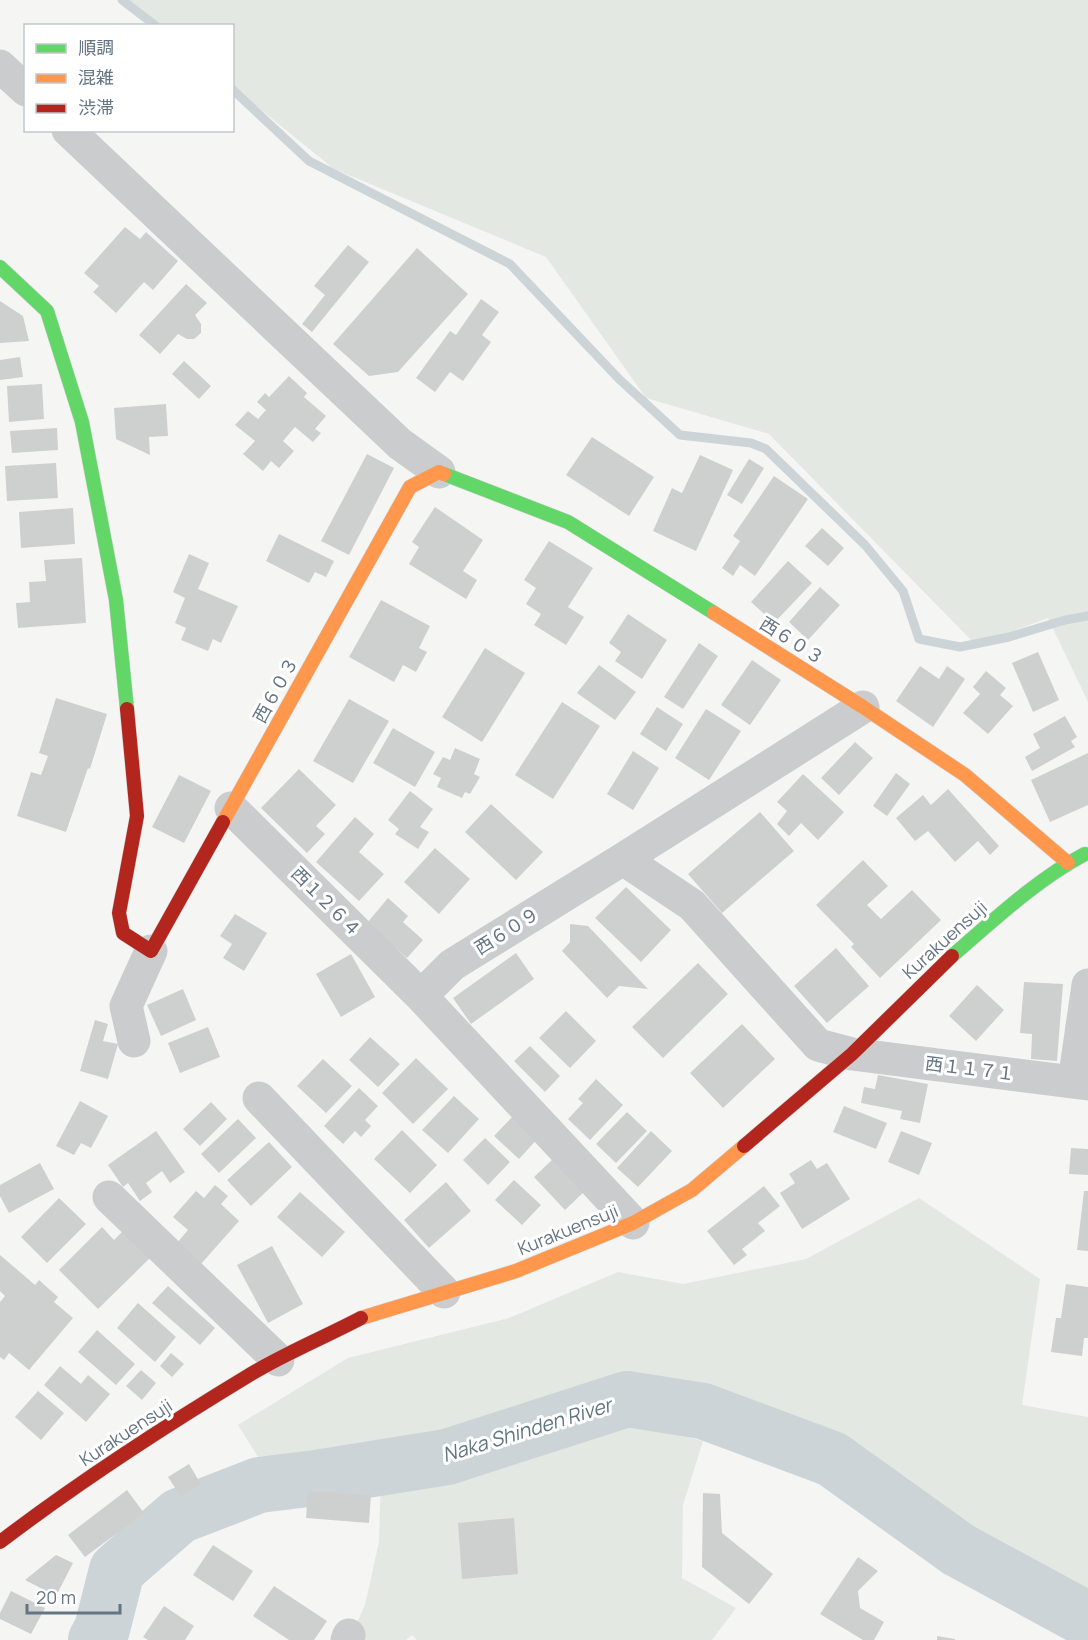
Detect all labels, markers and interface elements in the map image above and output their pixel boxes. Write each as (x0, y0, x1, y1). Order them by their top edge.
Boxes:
legend (24, 24, 234, 132)
text: 順調 (78, 35, 114, 59)
text: 混雑 (78, 65, 114, 89)
text: 渋滞 (78, 95, 114, 119)
street label: 西６０３ (756, 611, 829, 669)
street label: 西６０３ (247, 652, 303, 727)
street label: 西１２６４ (286, 861, 367, 942)
street label: Kurakuensuji (897, 895, 992, 984)
street label: 西６０９ (470, 901, 543, 959)
street label: 西１１７１ (924, 1051, 1016, 1085)
street label: Kurakuensuji (514, 1198, 621, 1260)
water label: Naka Shinden River (439, 1390, 617, 1468)
street label: Kurakuensuji (74, 1393, 177, 1471)
scale bar (27, 1577, 120, 1615)
text: 20 m (36, 1585, 76, 1609)

